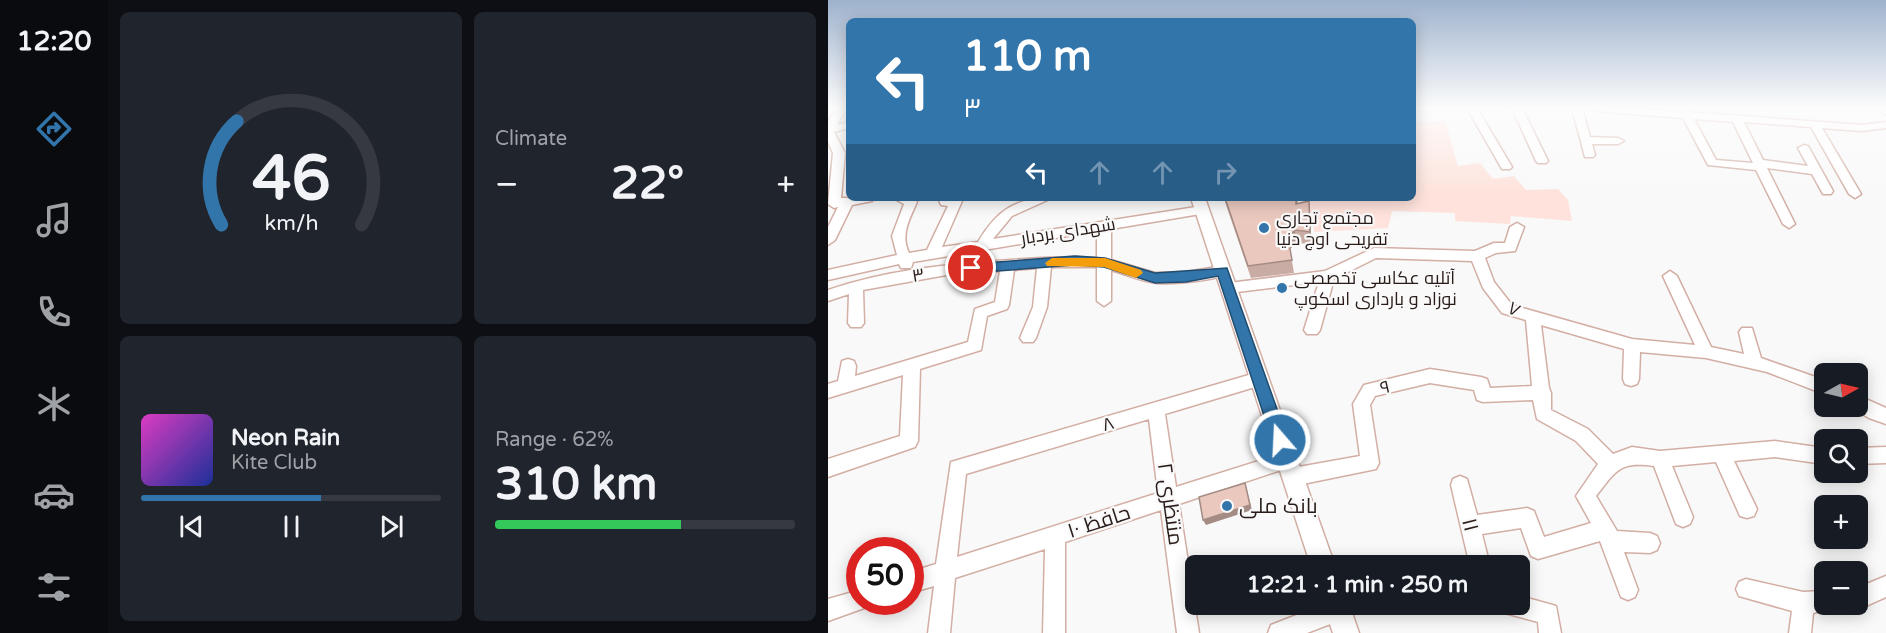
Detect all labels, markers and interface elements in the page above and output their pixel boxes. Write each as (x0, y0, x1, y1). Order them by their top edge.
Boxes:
text: 12:20 (17, 25, 91, 58)
text: 110 m (963, 31, 1092, 82)
icon: left (864, 42, 942, 120)
text: ۳ (963, 92, 981, 125)
icon: directions (33, 108, 75, 150)
text: Climate (495, 127, 567, 151)
text: 46 (252, 142, 330, 217)
icon: left (1020, 156, 1053, 189)
icon: ahead (1083, 156, 1116, 189)
icon: ahead (1146, 156, 1179, 189)
icon: right (1209, 156, 1242, 189)
text: 22° (611, 157, 684, 211)
text: − (495, 165, 519, 204)
text: + (776, 165, 795, 204)
icon: music (33, 199, 75, 241)
place label: مجتمع تجاری تفریحی اوج دنیا (1276, 207, 1388, 251)
text: km/h (264, 210, 318, 236)
street label: شهدای بردبار (1018, 213, 1117, 250)
marker: مجتمع تجاری تفریحی اوج دنیا (1257, 221, 1271, 235)
pin (945, 242, 996, 293)
icon: arrive (954, 251, 987, 284)
street label: ۳ (910, 263, 926, 287)
place label: آتلیه عکاسی تخصصی نوزاد و بارداری اسکوپ (1294, 267, 1457, 311)
marker: آتلیه عکاسی تخصصی نوزاد و بارداری اسکوپ (1275, 281, 1289, 295)
icon: phone (33, 291, 75, 333)
street label: ۷ (1504, 297, 1524, 321)
north arrow (1814, 363, 1868, 417)
map controls (1814, 363, 1868, 615)
street label: ۹ (1378, 375, 1392, 399)
icon: climate (33, 383, 75, 425)
position arrow (1248, 408, 1312, 472)
street label: ۸ (1100, 412, 1116, 436)
text: Neon Rain (231, 425, 340, 451)
text: Range · 62% (495, 428, 614, 452)
button: search (1814, 429, 1868, 483)
text: Kite Club (231, 451, 317, 475)
text: 310 km (495, 458, 657, 512)
street label: منتظری ۲ (1152, 461, 1188, 547)
icon: car (33, 474, 75, 516)
place label: بانک ملی (1239, 494, 1318, 519)
button: + (1814, 495, 1868, 549)
marker: بانک ملی (1220, 499, 1234, 513)
street label: حافظ ۱۰ (1064, 500, 1134, 544)
icon: previous (175, 510, 208, 543)
icon: pause (275, 510, 308, 543)
icon: next (375, 510, 408, 543)
street label: ۱۱ (1456, 516, 1484, 534)
speed limit sign: 50 (846, 537, 924, 615)
button: − (1814, 561, 1868, 615)
icon: filters (33, 566, 75, 608)
text: 12:21 · 1 min · 250 m (1247, 572, 1468, 598)

